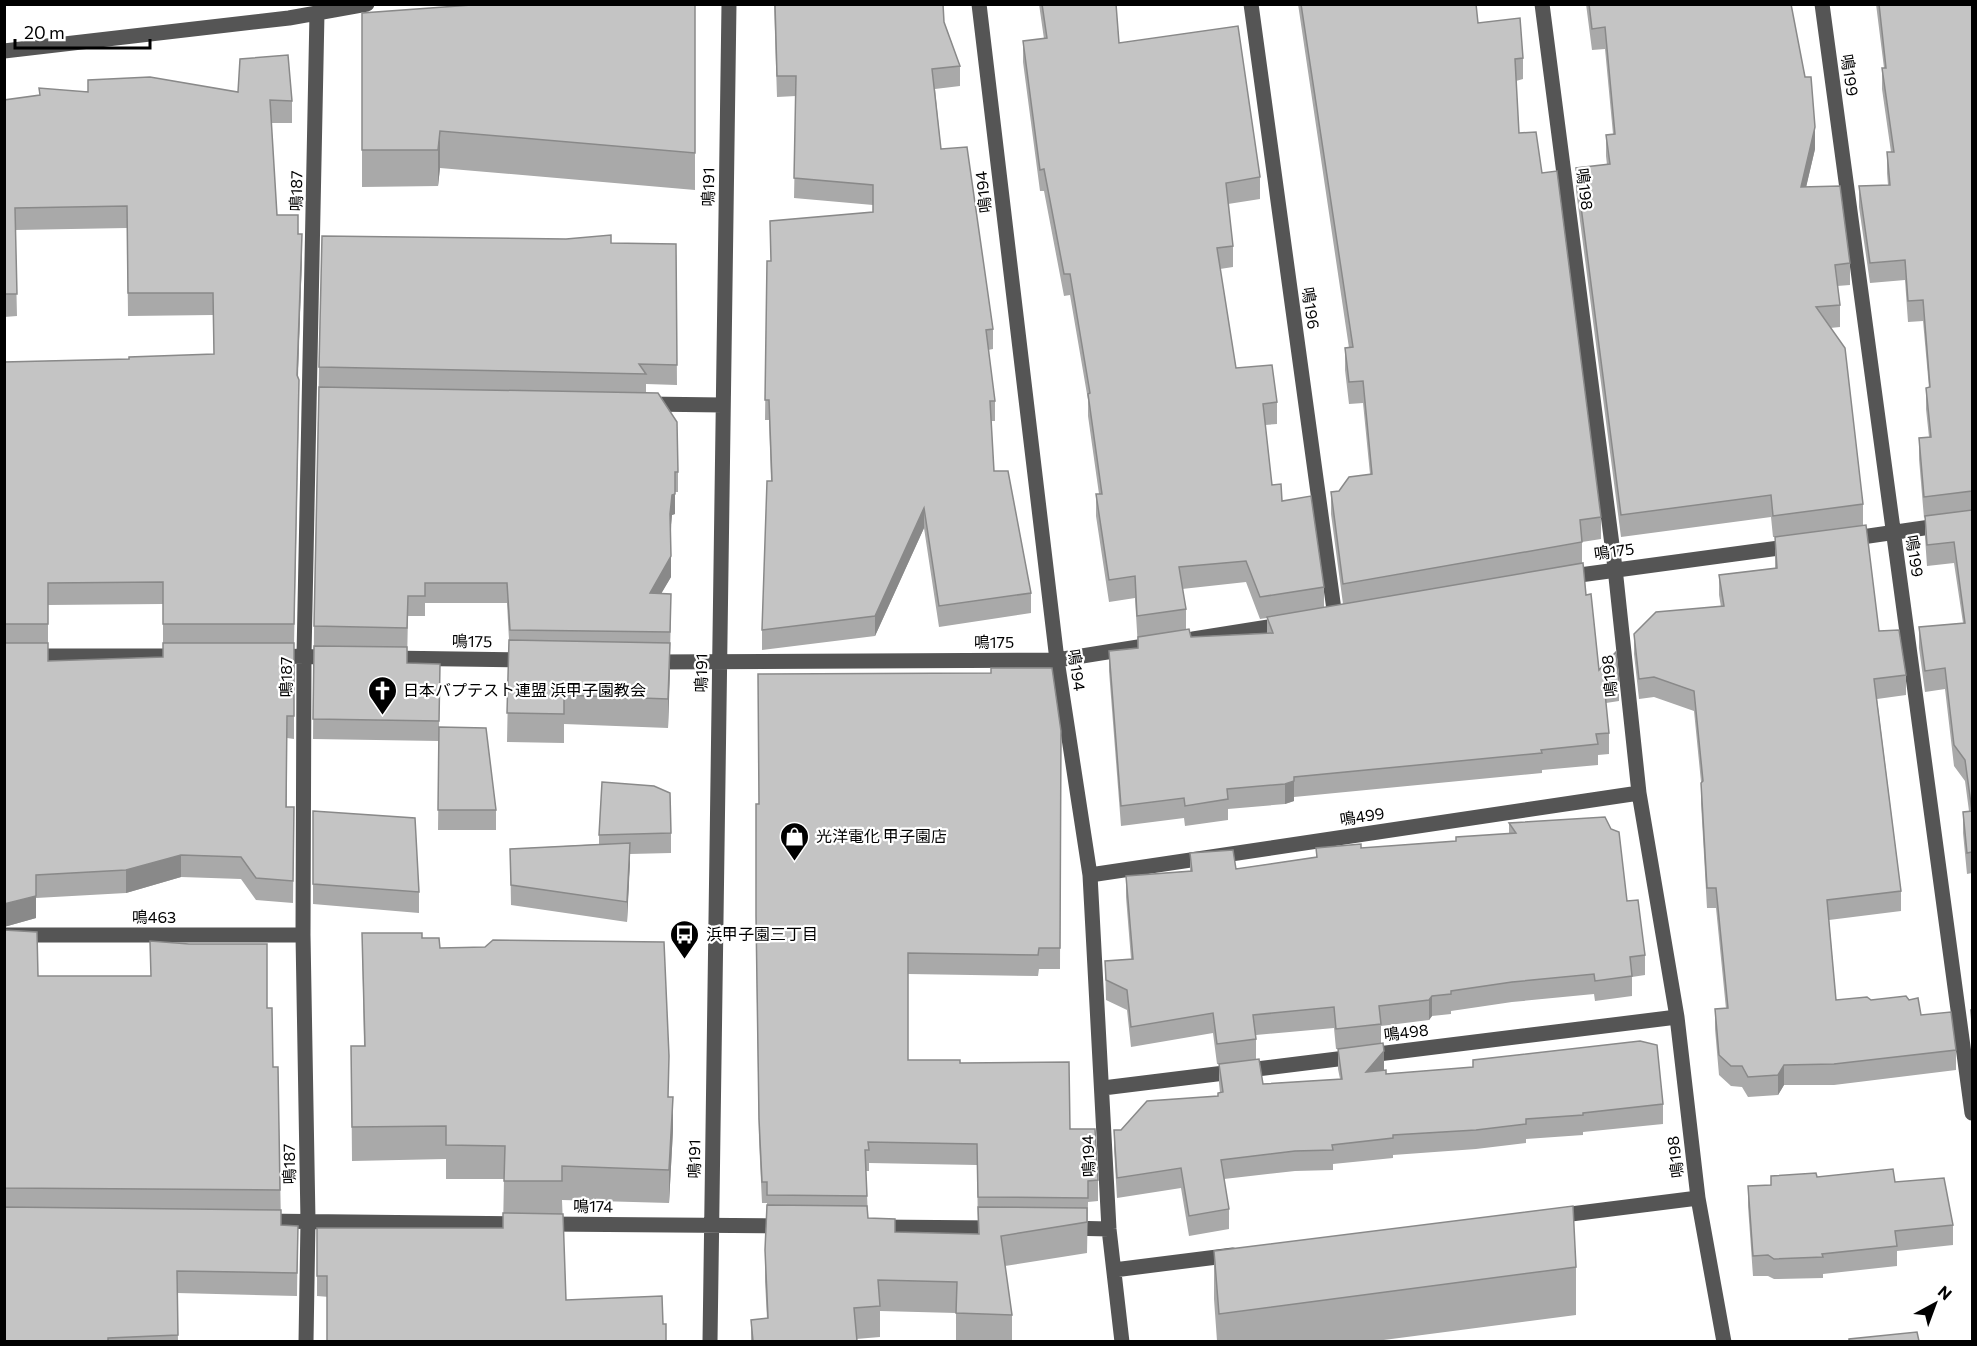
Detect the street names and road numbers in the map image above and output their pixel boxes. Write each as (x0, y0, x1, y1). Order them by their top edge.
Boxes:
street label: 鳴199 (1838, 53, 1863, 97)
street label: 鳴191 (698, 167, 717, 207)
street label: 鳴198 (1573, 167, 1598, 211)
street label: 鳴187 (286, 170, 305, 212)
street label: 鳴194 (970, 170, 995, 214)
street label: 鳴196 (1299, 286, 1324, 330)
street label: 鳴199 (1903, 534, 1928, 578)
street label: 鳴175 (1593, 538, 1635, 563)
street label: 鳴175 (452, 631, 492, 650)
street label: 鳴175 (974, 632, 1014, 651)
street label: 鳴194 (1065, 648, 1090, 693)
street label: 鳴191 (691, 653, 710, 693)
street label: 鳴198 (1597, 654, 1620, 698)
street label: 鳴187 (276, 657, 295, 697)
street label: 鳴499 (1338, 803, 1386, 828)
street label: 鳴463 (132, 907, 176, 926)
street label: 鳴498 (1382, 1019, 1429, 1044)
street label: 鳴194 (1077, 1134, 1098, 1178)
street label: 鳴198 (1662, 1135, 1687, 1179)
street label: 鳴191 (684, 1139, 703, 1179)
street label: 鳴187 (279, 1143, 298, 1185)
street label: 鳴174 (573, 1196, 614, 1215)

